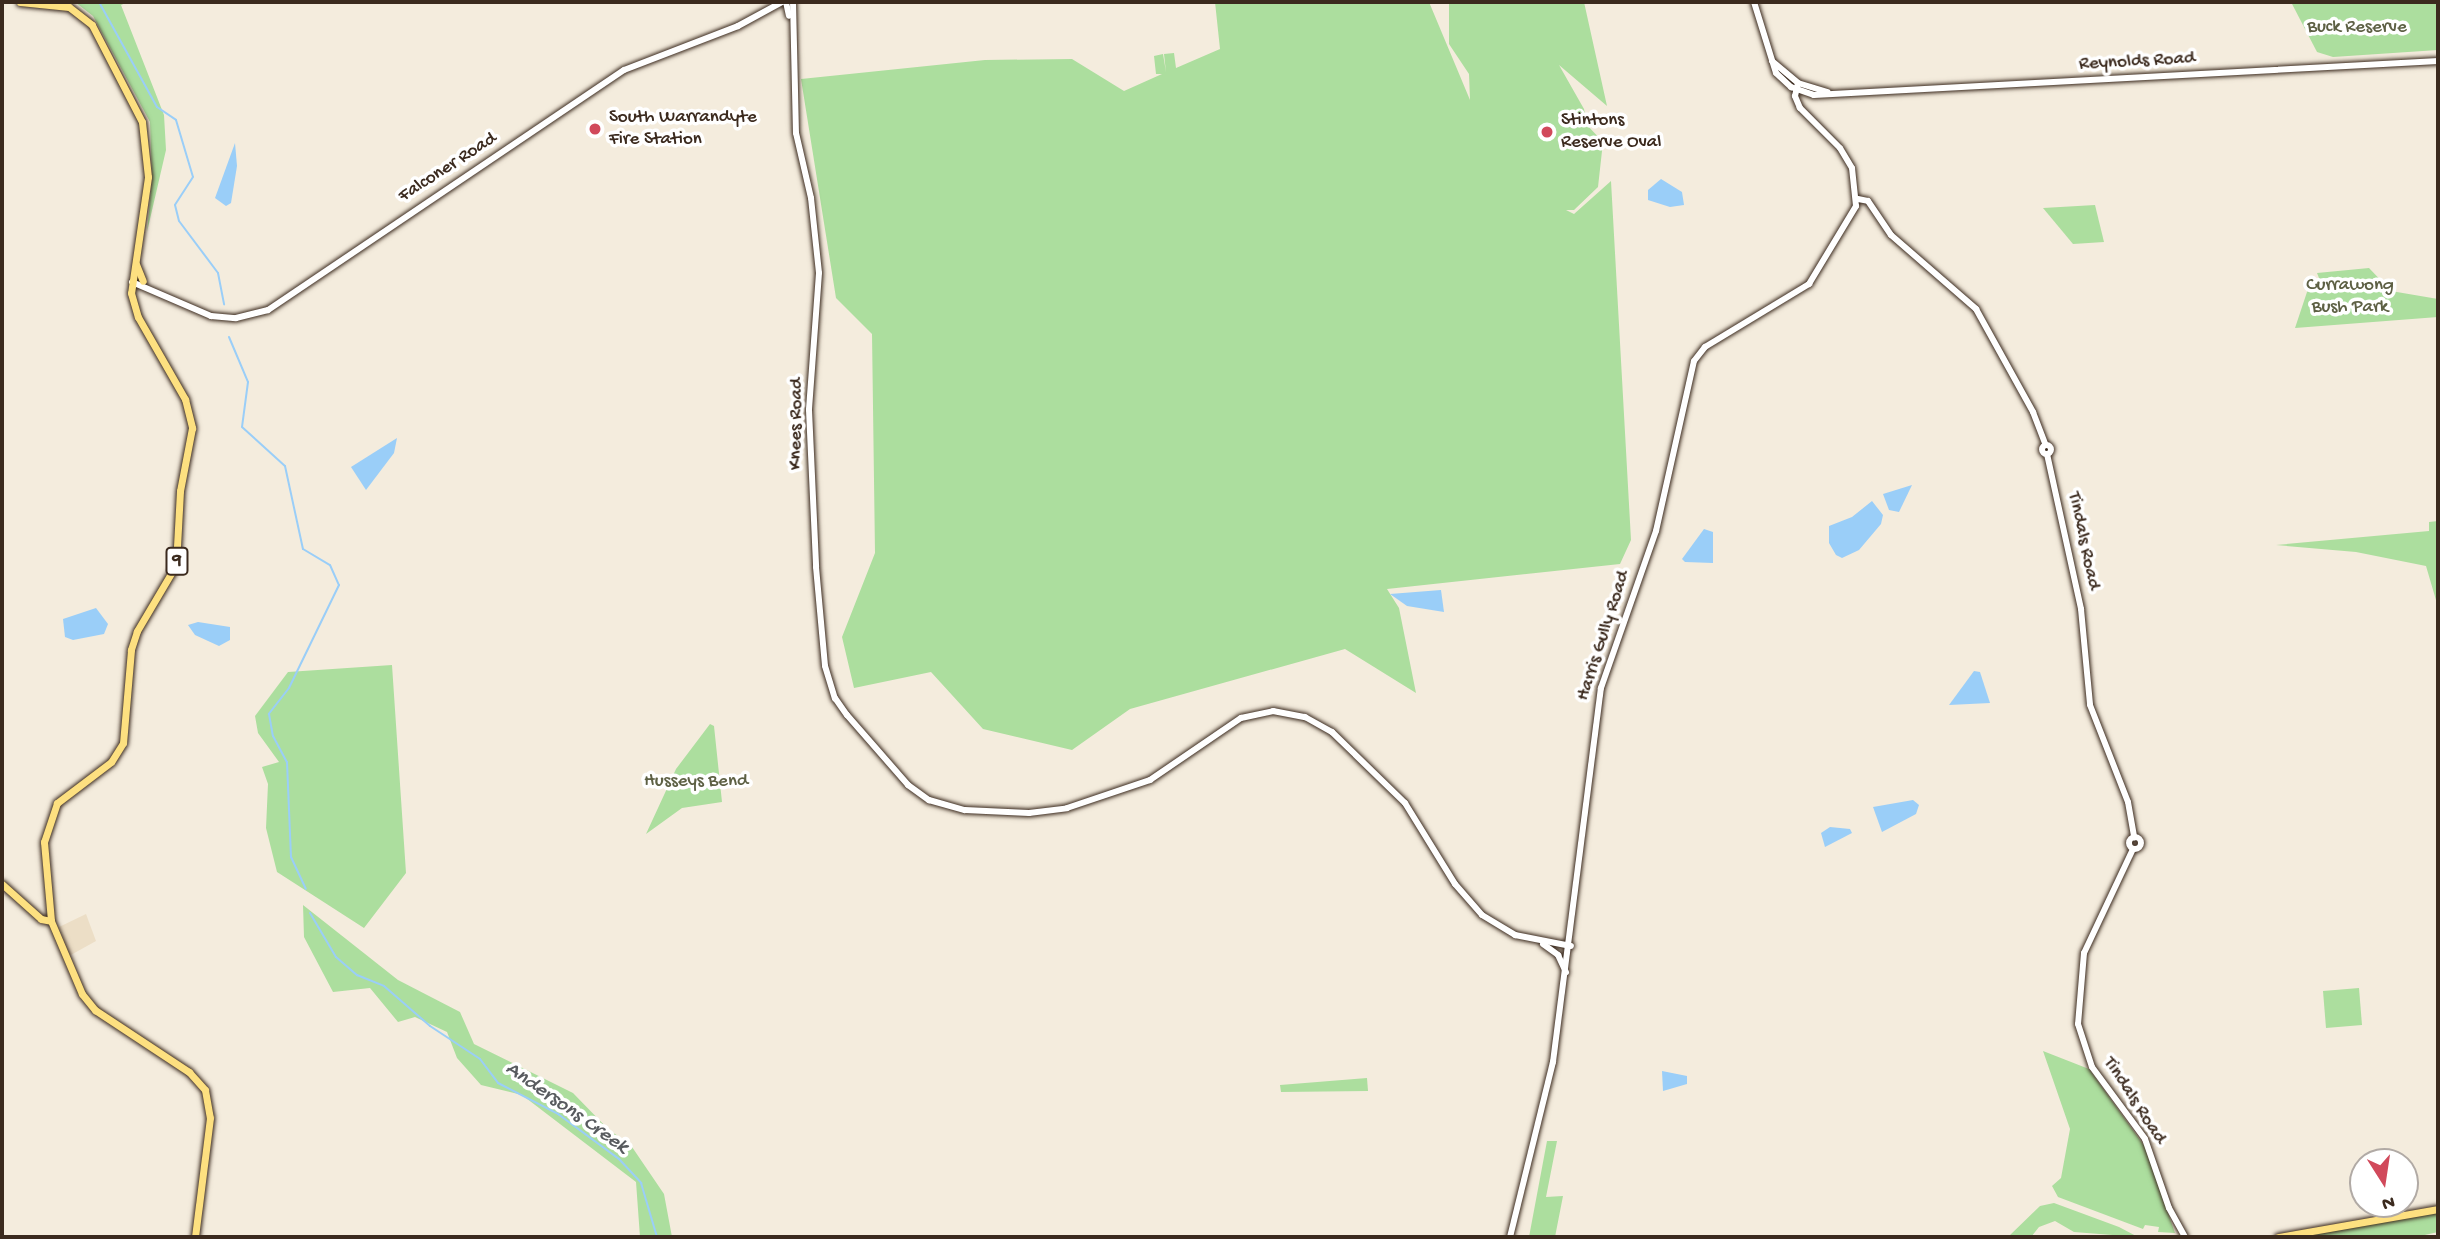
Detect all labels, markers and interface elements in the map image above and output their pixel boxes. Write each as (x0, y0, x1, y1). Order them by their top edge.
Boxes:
park label: Buck Reserve (2307, 17, 2407, 39)
street label: Reynolds Road (2078, 48, 2196, 76)
place label: South Warrandyte Fire Station (609, 107, 757, 151)
place label: Stintons Reserve Oval (1561, 110, 1662, 154)
marker: South Warrandyte Fire Station (587, 121, 603, 137)
marker: Stintons Reserve Oval (1539, 124, 1555, 140)
street label: Falconer Road (395, 128, 501, 208)
park label: Currawong Bush Park (2306, 275, 2394, 319)
street label: Knees Road (785, 378, 809, 470)
street label: Tindals Road (2062, 490, 2104, 592)
road number: 9 (165, 546, 189, 576)
street label: Harris Gully Road (1572, 568, 1636, 704)
park label: Husseys Bend (644, 771, 748, 793)
street label: Tindals Road (2097, 1053, 2171, 1149)
water label: Andersons Creek (500, 1057, 632, 1161)
north arrow (2349, 1148, 2419, 1218)
text: N (2380, 1190, 2397, 1215)

